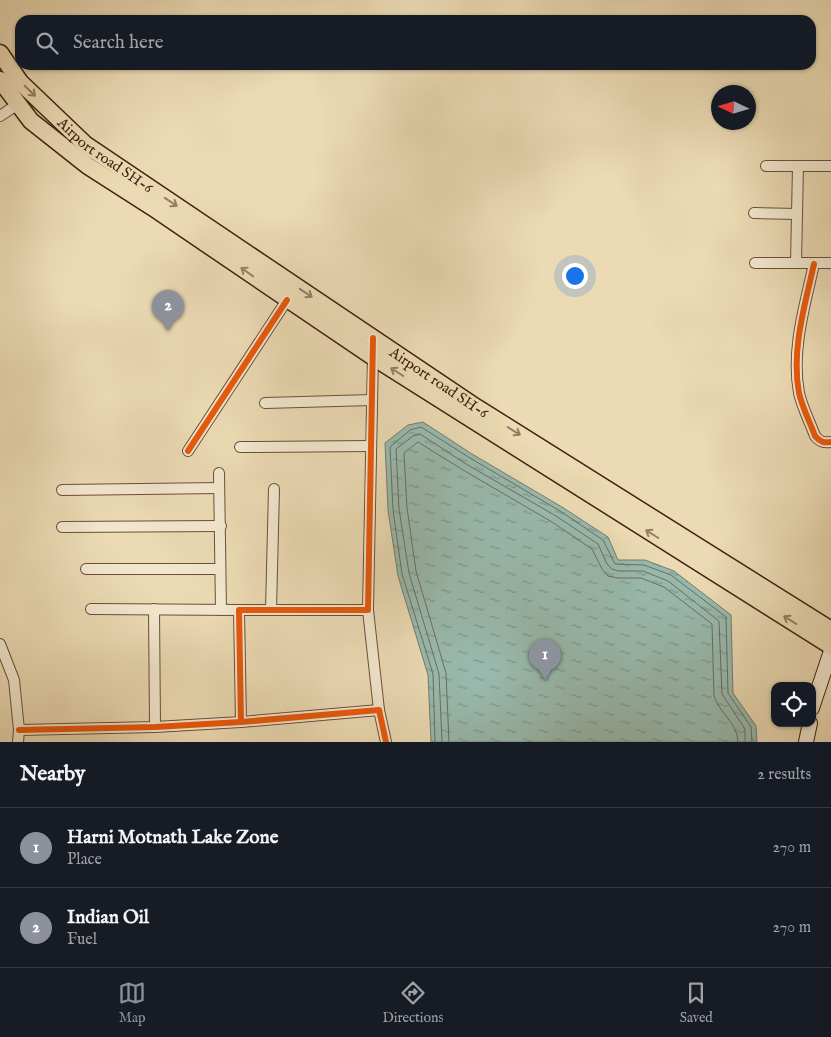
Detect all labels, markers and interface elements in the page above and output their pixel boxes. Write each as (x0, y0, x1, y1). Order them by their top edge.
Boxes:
search box (15, 15, 816, 70)
icon: search (33, 29, 61, 57)
text: Search here (73, 31, 164, 55)
one-way arrow (23, 85, 36, 97)
north arrow (711, 85, 756, 130)
street label: Airport road SH-6 (53, 113, 157, 197)
one-way arrow (164, 197, 178, 207)
your location (562, 263, 588, 289)
one-way arrow (240, 267, 254, 277)
one-way arrow (299, 288, 313, 298)
pin: 2 (152, 290, 184, 331)
street label: Airport road SH-6 (385, 342, 493, 423)
one-way arrow (390, 366, 404, 376)
one-way arrow (507, 426, 521, 436)
one-way arrow (645, 529, 659, 539)
one-way arrow (783, 615, 797, 625)
pin: 1 (529, 639, 561, 680)
map controls (771, 682, 816, 727)
button: locate (771, 682, 816, 727)
text: Nearby (20, 761, 85, 788)
text: 2 results (757, 765, 811, 785)
text: Harni Motnath Lake Zone (67, 826, 278, 850)
text: 1 (33, 838, 39, 858)
text: 270 m (772, 838, 811, 858)
text: Place (67, 850, 102, 870)
text: Indian Oil (67, 906, 149, 930)
text: 2 (32, 918, 40, 938)
text: 270 m (772, 918, 811, 938)
text: Fuel (67, 930, 97, 950)
tab: Map (118, 979, 146, 1027)
tab: Directions (382, 979, 443, 1027)
tab: Saved (680, 979, 713, 1027)

